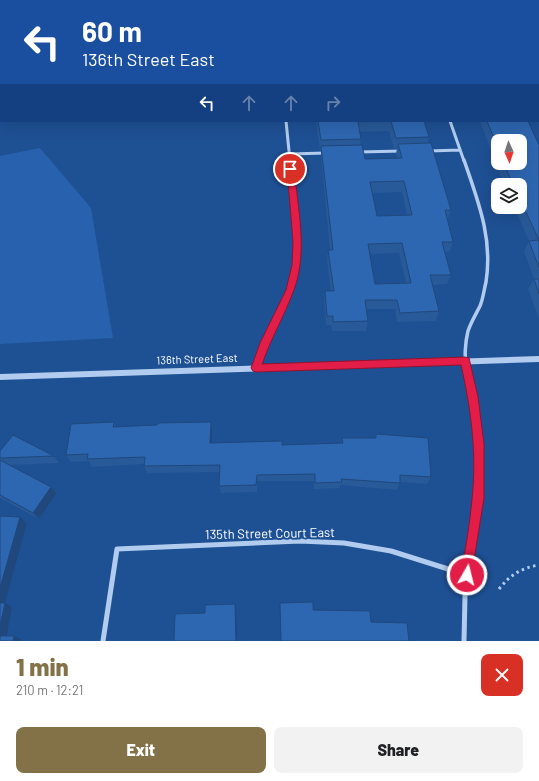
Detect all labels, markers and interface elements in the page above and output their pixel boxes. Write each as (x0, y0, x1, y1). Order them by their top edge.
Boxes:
text: 60 m (82, 14, 142, 48)
icon: left (16, 16, 68, 68)
text: 136th Street East (82, 48, 215, 70)
icon: left (196, 92, 218, 114)
icon: ahead (238, 92, 260, 114)
icon: ahead (280, 92, 302, 114)
icon: right (322, 92, 344, 114)
north arrow (491, 134, 527, 170)
map controls (491, 134, 527, 214)
pin (273, 152, 307, 186)
icon: arrive (279, 158, 301, 180)
button: layers (491, 178, 527, 214)
street label: 136th Street East (156, 351, 238, 366)
street label: 135th Street Court East (205, 524, 335, 542)
position arrow (446, 554, 488, 596)
text: 1 min (16, 652, 69, 681)
button: close (481, 654, 523, 696)
text: 210 m · 12:21 (16, 682, 83, 698)
button: Exit (16, 727, 266, 773)
button: Share (274, 727, 523, 773)

